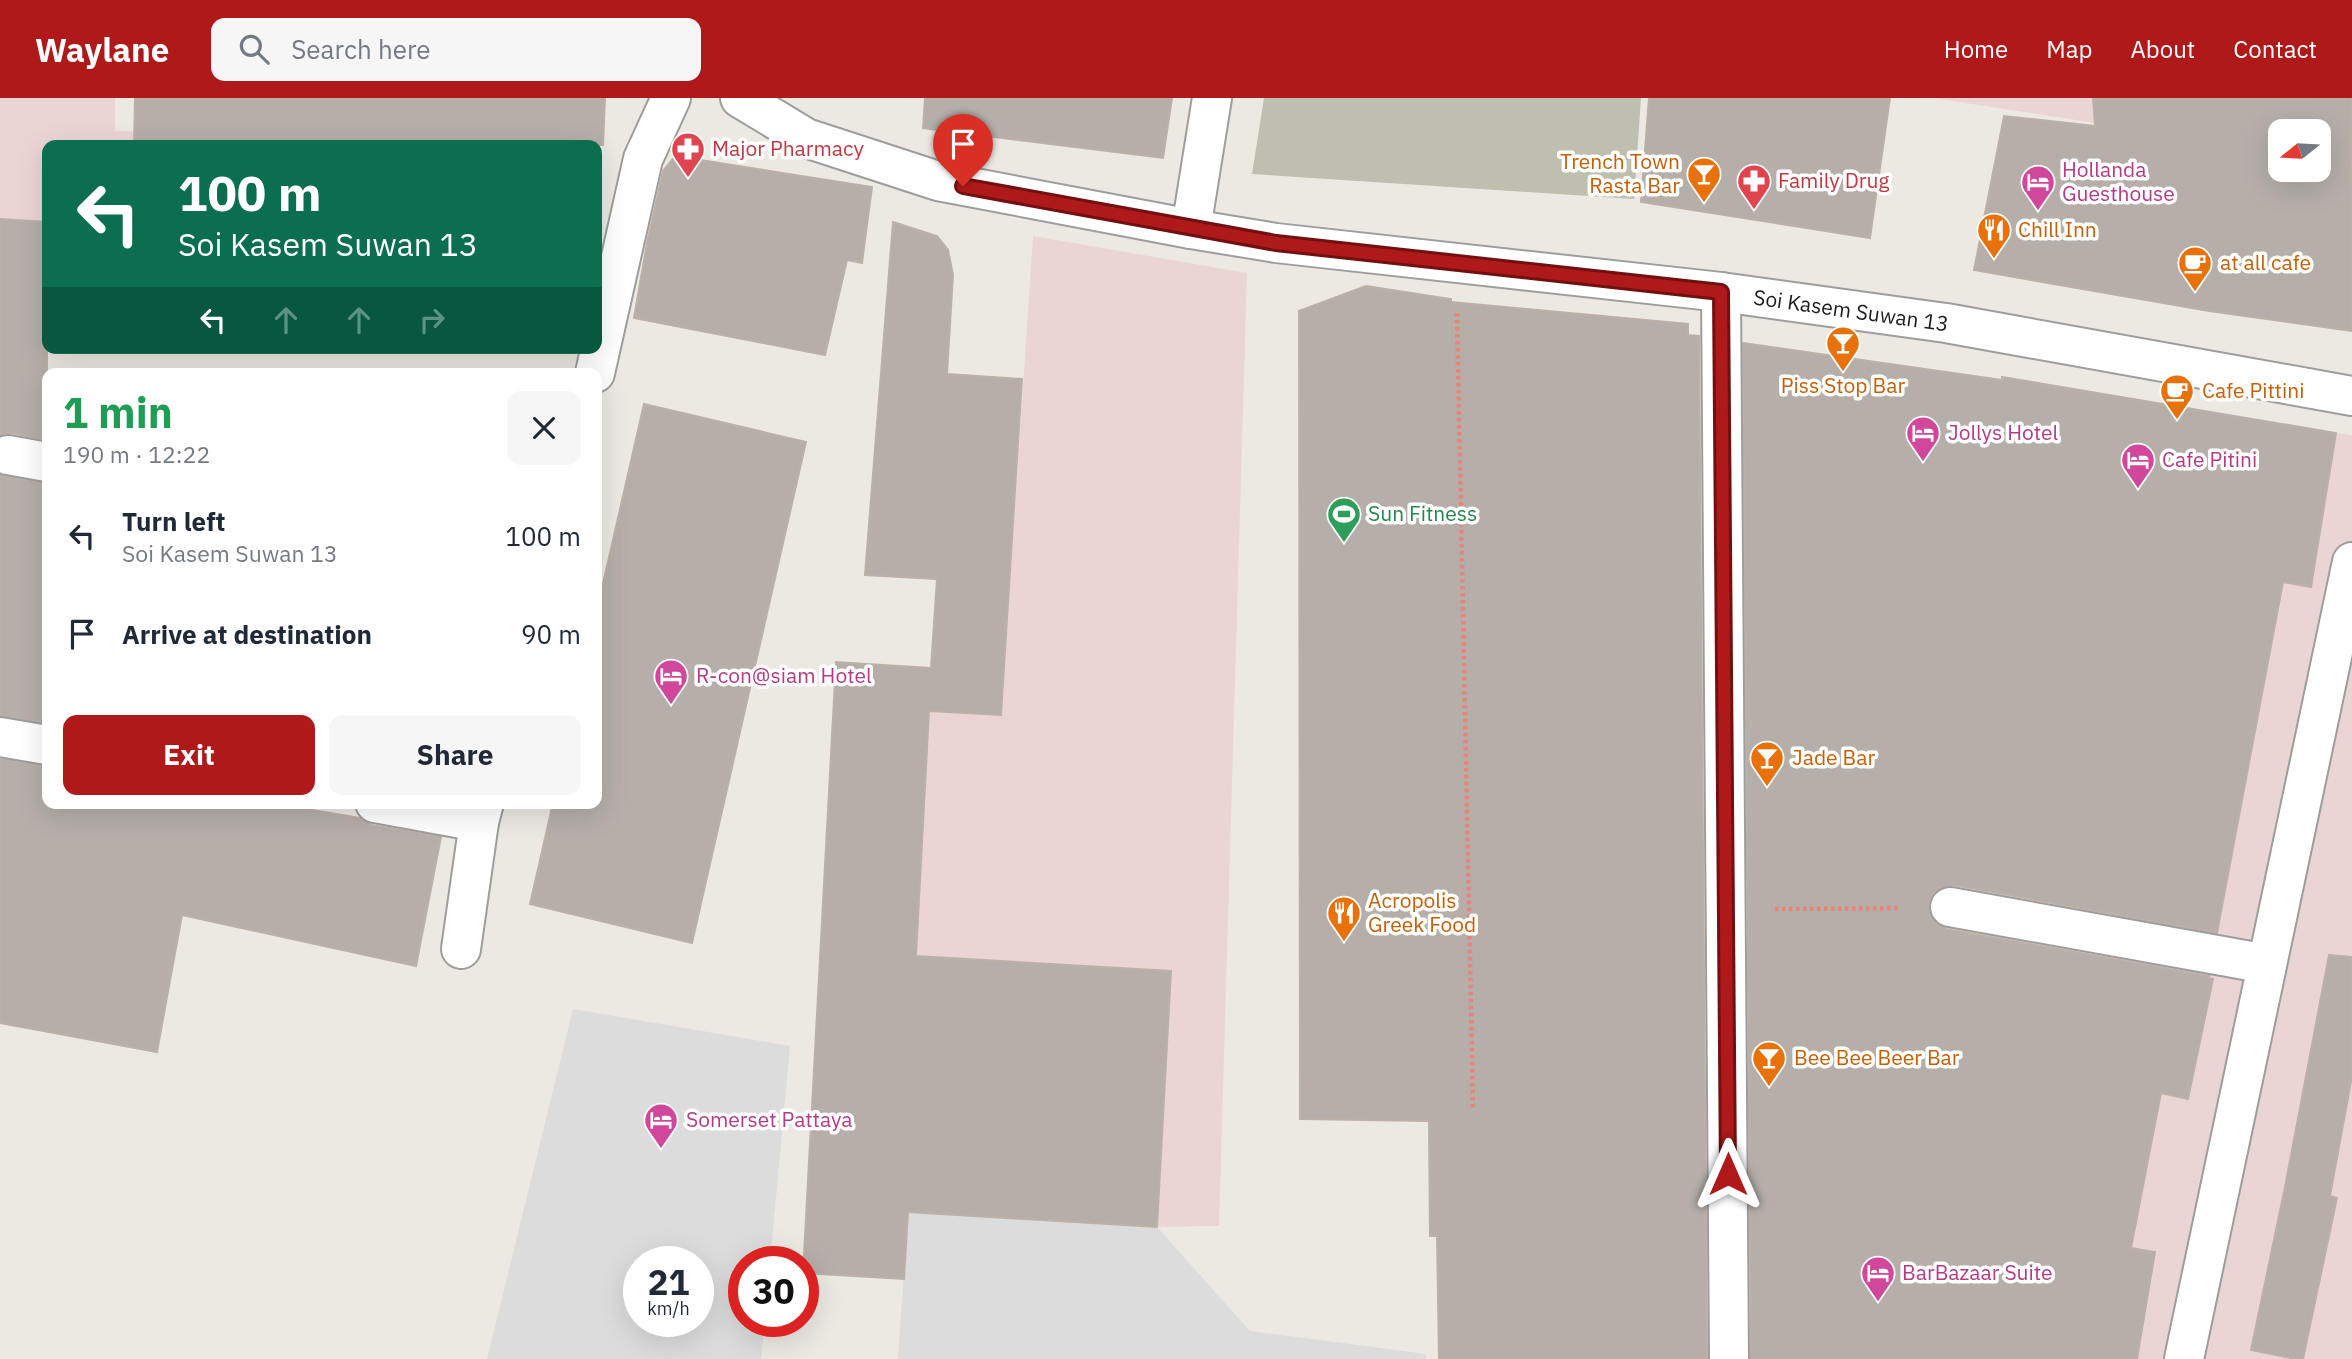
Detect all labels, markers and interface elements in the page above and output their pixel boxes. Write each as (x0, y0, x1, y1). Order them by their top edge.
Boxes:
search box (211, 18, 701, 81)
text: Waylane (35, 28, 169, 71)
icon: search (235, 30, 273, 68)
text: Search here (291, 32, 431, 66)
text: Home (1944, 33, 2008, 65)
text: Map (2046, 33, 2092, 65)
text: About (2130, 33, 2195, 65)
text: Contact (2233, 33, 2317, 65)
pin (933, 114, 993, 186)
north arrow (2268, 119, 2331, 182)
map controls (2268, 119, 2331, 182)
icon: arrive (944, 125, 982, 163)
pharmacy icon: Major Pharmacy (669, 130, 707, 179)
place label: Major Pharmacy (712, 134, 865, 162)
place label: Trench Town Rasta Bar (1560, 147, 1680, 199)
bar icon: Trench Town Rasta Bar (1685, 155, 1723, 204)
place label: Hollanda Guesthouse (2062, 155, 2175, 207)
text: 100 m (178, 161, 322, 224)
pharmacy icon: Family Drug (1735, 162, 1773, 211)
hotel icon: Hollanda Guesthouse (2019, 163, 2057, 212)
place label: Family Drug (1778, 166, 1889, 194)
icon: left (63, 168, 154, 259)
restaurant icon: Chill Inn (1975, 211, 2013, 260)
place label: Chill Inn (2018, 215, 2097, 243)
text: Soi Kasem Suwan 13 (178, 223, 478, 265)
cafe icon: at all cafe (2176, 244, 2214, 293)
place label: at all cafe (2220, 248, 2311, 276)
street label: Soi Kasem Suwan 13 (1752, 282, 1951, 338)
icon: left (194, 301, 232, 339)
icon: ahead (267, 301, 305, 339)
icon: ahead (340, 301, 378, 339)
icon: right (413, 301, 451, 339)
bar icon: Piss Stop Bar (1824, 324, 1862, 373)
place label: Piss Stop Bar (1781, 371, 1905, 399)
cafe icon: Cafe Pittini (2158, 372, 2196, 421)
place label: Cafe Pittini (2202, 376, 2304, 404)
text: 1 min (63, 385, 173, 440)
button: close (507, 391, 581, 465)
hotel icon: Jollys Hotel (1904, 414, 1942, 463)
place label: Jollys Hotel (1948, 418, 2059, 446)
text: 190 m · 12:22 (63, 439, 210, 469)
hotel icon: Cafe Pitini (2119, 441, 2157, 490)
place label: Cafe Pitini (2162, 445, 2257, 473)
sports icon: Sun Fitness (1325, 495, 1363, 544)
place label: Sun Fitness (1368, 499, 1477, 527)
text: Turn left (122, 504, 225, 538)
icon: left (63, 517, 101, 555)
text: 100 m (505, 519, 581, 553)
text: Soi Kasem Suwan 13 (122, 538, 338, 568)
icon: arrive (63, 615, 101, 653)
text: Arrive at destination (122, 617, 372, 651)
text: 90 m (521, 617, 581, 651)
hotel icon: R-con@siam Hotel (652, 657, 690, 706)
place label: R-con@siam Hotel (696, 661, 872, 689)
button: Exit (63, 715, 315, 795)
button: Share (329, 715, 581, 795)
bar icon: Jade Bar (1748, 739, 1786, 788)
place label: Jade Bar (1792, 743, 1876, 771)
place label: Acropolis Greek Food (1368, 886, 1476, 938)
restaurant icon: Acropolis Greek Food (1325, 894, 1363, 943)
bar icon: Bee Bee Beer Bar (1750, 1039, 1788, 1088)
place label: Bee Bee Beer Bar (1794, 1043, 1960, 1071)
hotel icon: Somerset Pattaya (642, 1101, 680, 1150)
place label: Somerset Pattaya (686, 1105, 852, 1133)
position arrow (1691, 1137, 1765, 1211)
speed limit sign: 30 (728, 1246, 819, 1337)
hotel icon: BarBazaar Suite (1859, 1254, 1897, 1303)
place label: BarBazaar Suite (1902, 1258, 2053, 1286)
text: 21 (647, 1259, 690, 1305)
text: km/h (647, 1297, 690, 1320)

